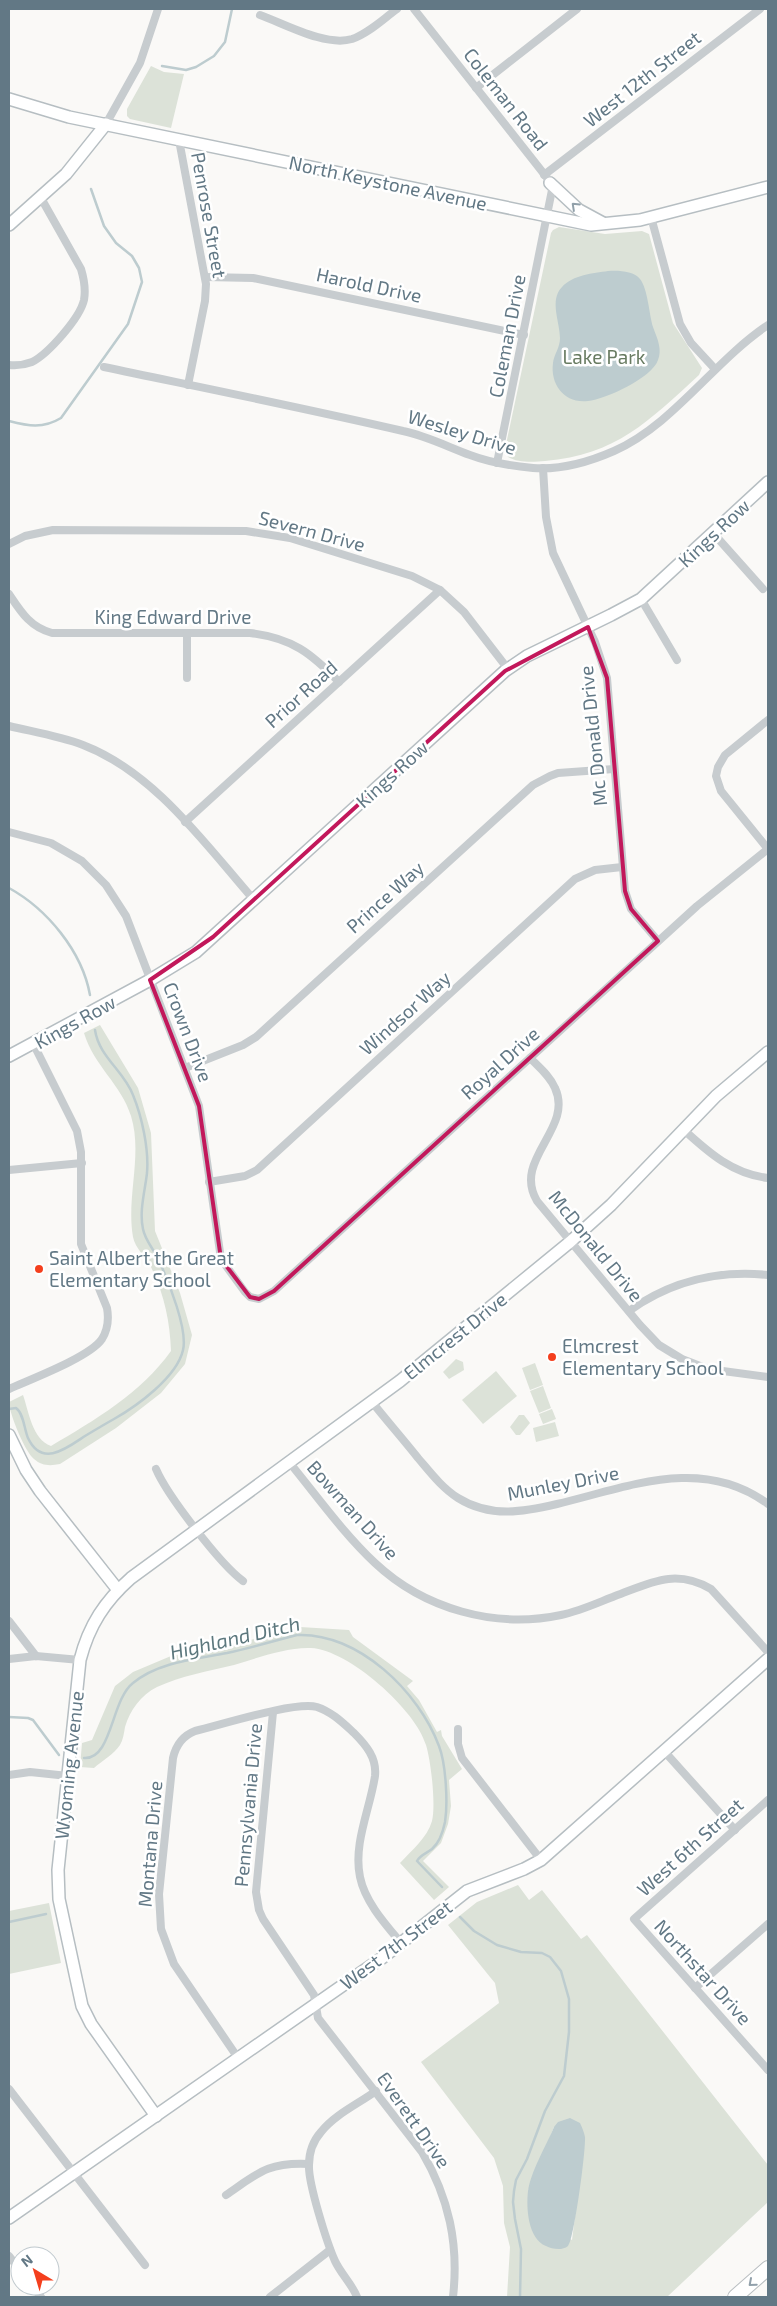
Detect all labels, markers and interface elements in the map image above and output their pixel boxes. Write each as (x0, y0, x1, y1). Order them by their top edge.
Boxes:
street label: West 12th Street (578, 26, 705, 132)
street label: Coleman Road (459, 43, 553, 154)
street label: Penrose Street (187, 150, 232, 280)
street label: North Keystone Avenue (287, 150, 489, 215)
one-way arrow (572, 203, 581, 212)
street label: Harold Drive (314, 262, 424, 307)
street label: Coleman Drive (483, 272, 530, 399)
park label: Lake Park (563, 345, 646, 368)
street label: Wesley Drive (405, 404, 519, 459)
street label: Kings Row (673, 493, 754, 572)
street label: Severn Drive (257, 505, 368, 556)
street label: King Edward Drive (94, 605, 252, 628)
street label: Prior Road (260, 655, 342, 732)
street label: Mc Donald Drive (574, 665, 611, 807)
street label: Kings Row (351, 735, 433, 812)
street label: Prince Way (341, 856, 428, 937)
street label: Windsor Way (354, 966, 455, 1060)
street label: Crown Drive (159, 979, 218, 1085)
street label: Kings Row (30, 990, 120, 1053)
street label: Royal Drive (456, 1022, 543, 1104)
street label: McDonald Drive (544, 1185, 648, 1306)
place label: Saint Albert the Great Elementary School (49, 1246, 234, 1291)
marker: Saint Albert the Great Elementary School (33, 1263, 45, 1275)
street label: Elmcrest Drive (398, 1287, 511, 1384)
place label: Elmcrest Elementary School (562, 1334, 724, 1379)
marker: Elmcrest Elementary School (546, 1351, 558, 1363)
street label: Bowman Drive (303, 1455, 404, 1564)
street label: Munley Drive (505, 1460, 621, 1505)
water label: Highland Ditch (167, 1610, 302, 1664)
street label: Wyoming Avenue (49, 1690, 88, 1840)
street label: Pennsylvania Drive (229, 1722, 266, 1888)
street label: Montana Drive (133, 1780, 166, 1908)
street label: West 6th Street (632, 1793, 748, 1900)
street label: West 7th Street (335, 1895, 456, 1994)
street label: Northstar Drive (650, 1914, 757, 2029)
street label: Everett Drive (373, 2067, 456, 2172)
north arrow (10, 2246, 60, 2296)
text: N (17, 2251, 36, 2270)
one-way arrow (748, 2277, 757, 2286)

